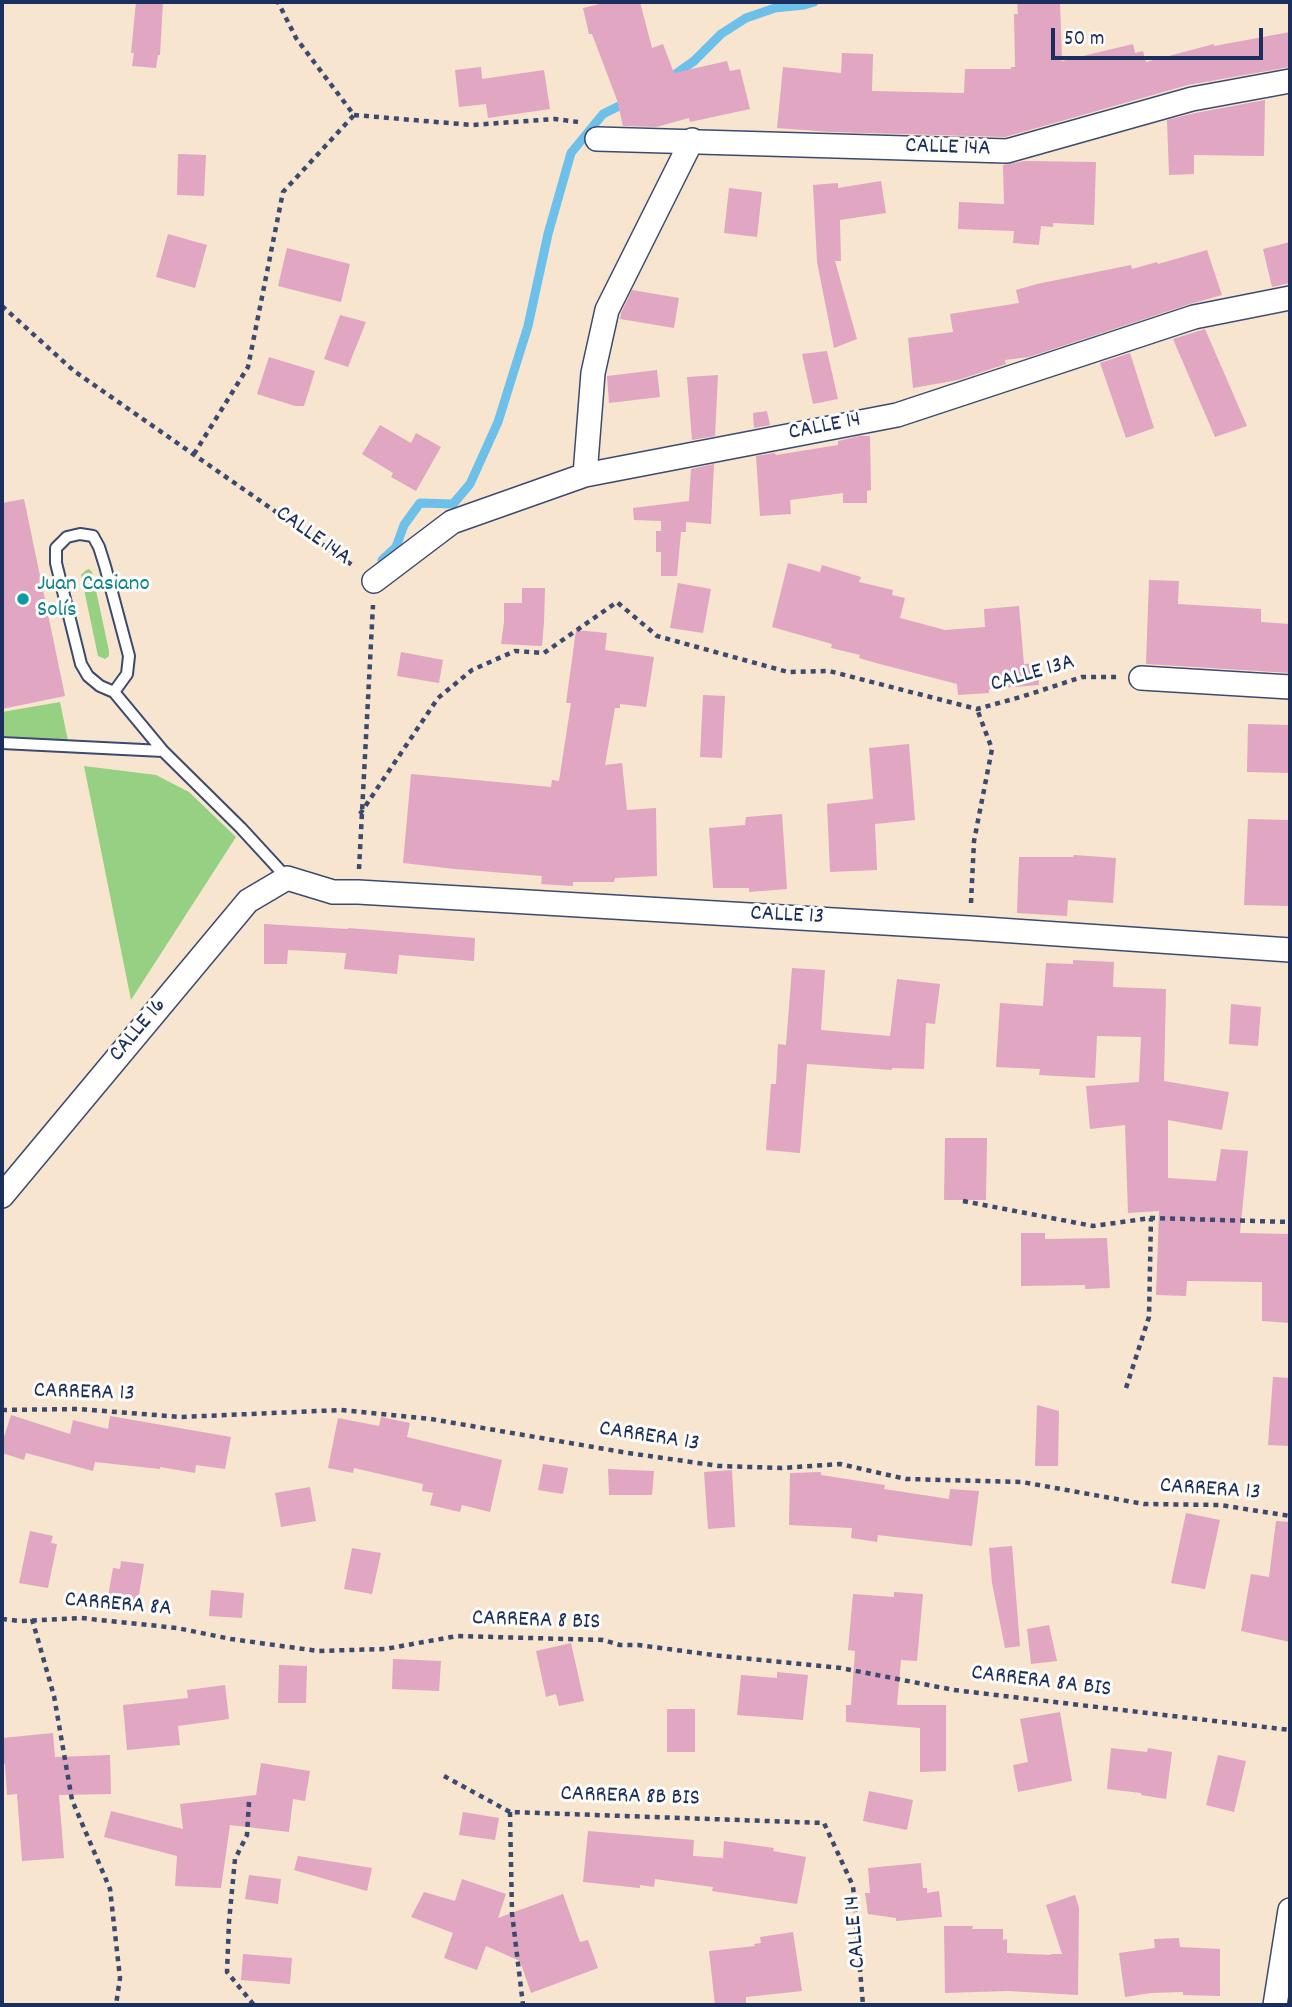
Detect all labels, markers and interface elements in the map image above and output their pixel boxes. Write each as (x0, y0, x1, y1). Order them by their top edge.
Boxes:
scale bar (1054, 14, 1266, 58)
text: 50 m (1064, 25, 1104, 55)
street label: CALLE 14A (905, 134, 991, 164)
street label: CALLE 14 (787, 407, 863, 449)
street label: CALLE 14A (269, 501, 355, 573)
place label: Juan Casiano Solís (37, 572, 150, 626)
marker: Juan Casiano Solís (15, 591, 31, 607)
street label: CALLE 13A (988, 650, 1078, 700)
street label: CALLE 13 (749, 901, 825, 933)
street label: CALLE 16 (104, 993, 174, 1069)
street label: CARRERA 13 (33, 1378, 135, 1410)
street label: CARRERA 13 (597, 1416, 701, 1460)
street label: CARRERA 13 (1159, 1474, 1261, 1508)
street label: CARRERA 8A (63, 1588, 173, 1624)
street label: CARRERA 8 BIS (471, 1606, 601, 1638)
street label: CARRERA 8A BIS (969, 1661, 1113, 1705)
street label: CARRERA 8B BIS (560, 1782, 700, 1814)
street label: CALLE 14 (840, 1894, 874, 1970)

